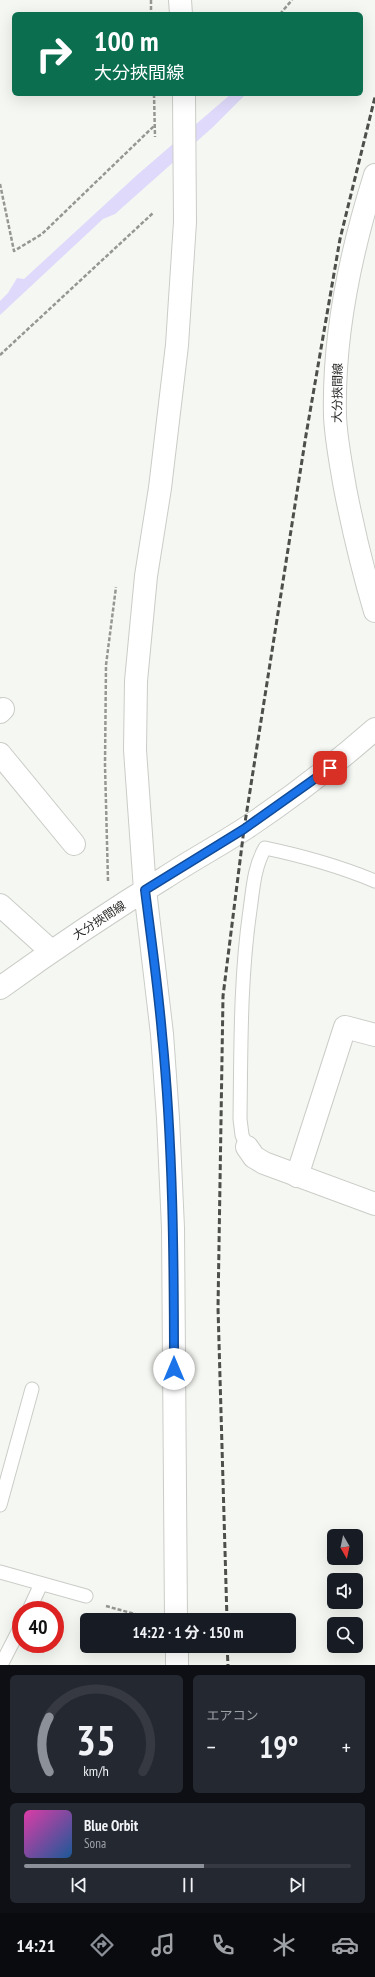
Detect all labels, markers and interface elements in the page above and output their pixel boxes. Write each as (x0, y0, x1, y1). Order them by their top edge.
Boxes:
text: 100 m (94, 22, 158, 59)
icon: right (28, 28, 80, 80)
text: 大分挾間線 (94, 61, 184, 84)
street label: 大分挾間線 (329, 363, 345, 423)
pin (313, 751, 347, 785)
icon: arrive (319, 757, 341, 779)
street label: 大分挾間線 (70, 897, 128, 943)
position arrow (153, 1348, 195, 1390)
north arrow (327, 1529, 363, 1565)
map controls (327, 1529, 363, 1653)
button: sound (327, 1573, 363, 1609)
speed limit sign: 40 (12, 1601, 64, 1653)
button: search (327, 1617, 363, 1653)
text: 14:22 · 1 分 · 150 m (133, 1623, 243, 1642)
text: エアコン (207, 1707, 259, 1724)
text: 35 (76, 1713, 116, 1766)
text: 19° (259, 1727, 299, 1766)
text: − (207, 1733, 216, 1761)
text: + (342, 1733, 351, 1761)
text: km/h (84, 1761, 109, 1780)
text: Blue Orbit (84, 1816, 138, 1835)
text: Sona (84, 1835, 106, 1852)
icon: previous (68, 1874, 90, 1896)
icon: pause (177, 1874, 199, 1896)
icon: next (286, 1874, 308, 1896)
icon: directions (88, 1931, 116, 1959)
icon: music (149, 1931, 177, 1959)
icon: phone (209, 1931, 237, 1959)
icon: climate (270, 1931, 298, 1959)
icon: car (331, 1931, 359, 1959)
text: 14:21 (16, 1934, 55, 1957)

